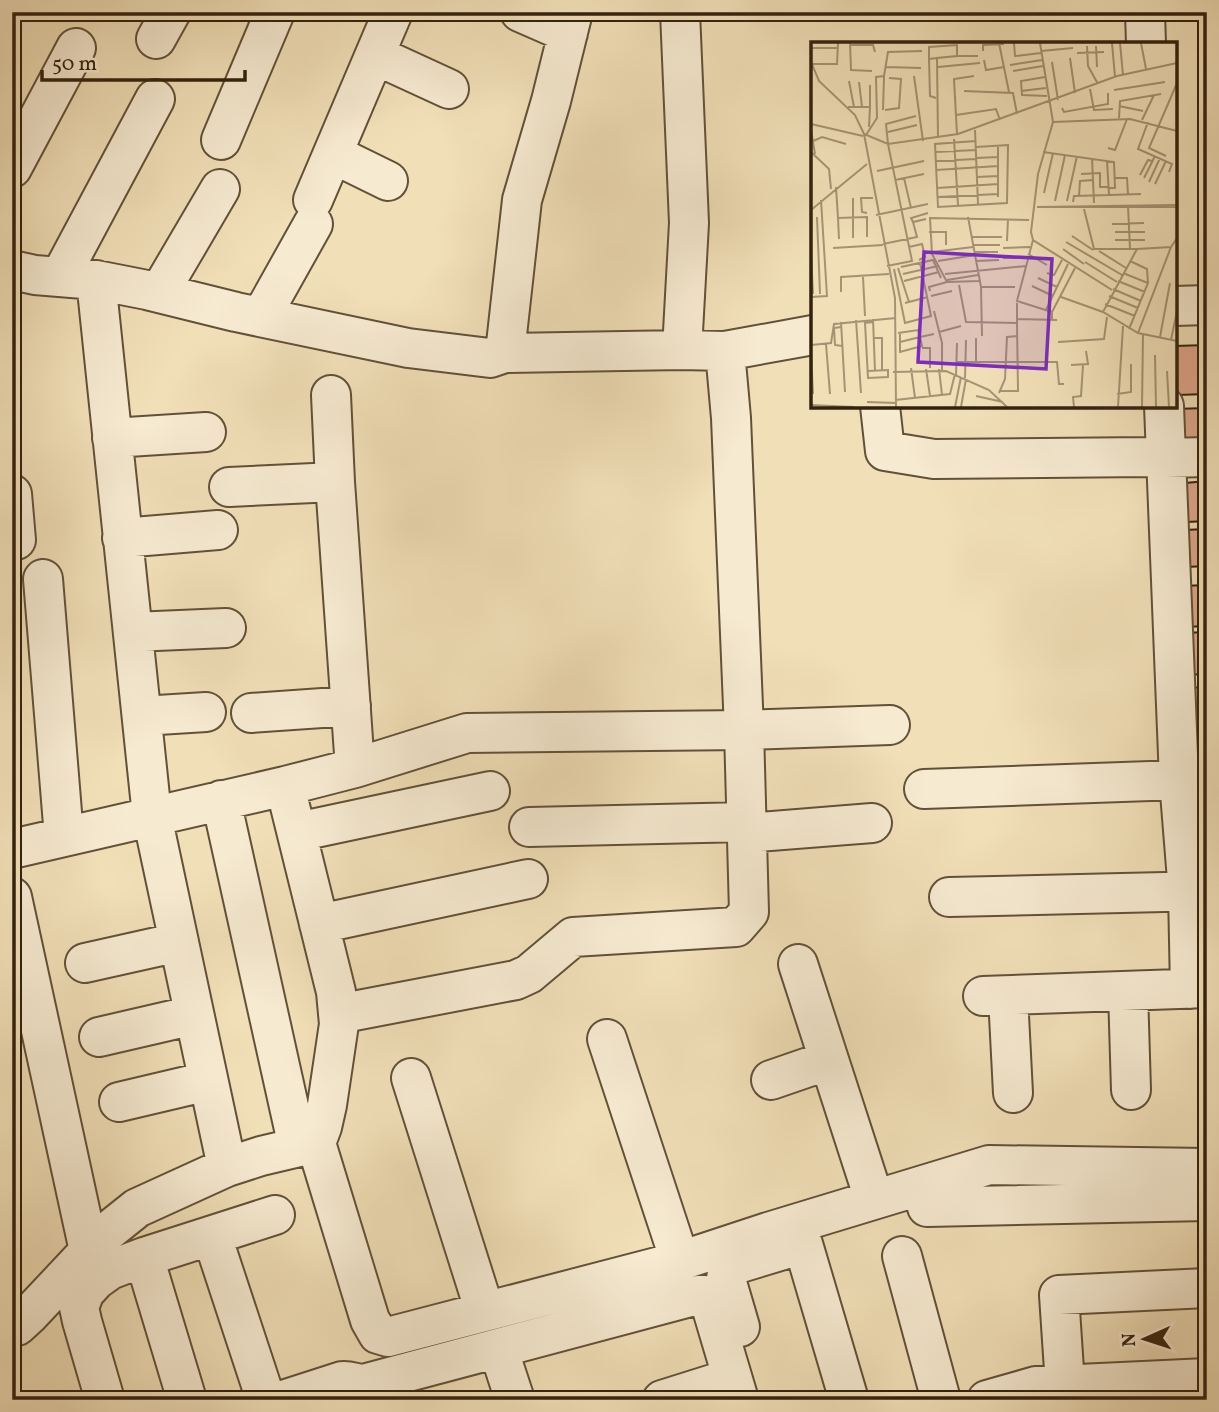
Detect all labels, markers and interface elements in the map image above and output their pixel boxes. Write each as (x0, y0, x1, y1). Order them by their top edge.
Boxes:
scale bar (42, 38, 245, 82)
inset map (811, 42, 1177, 408)
text: 50 m (52, 50, 97, 79)
north arrow (1110, 1304, 1180, 1374)
text: N (1117, 1332, 1143, 1347)

